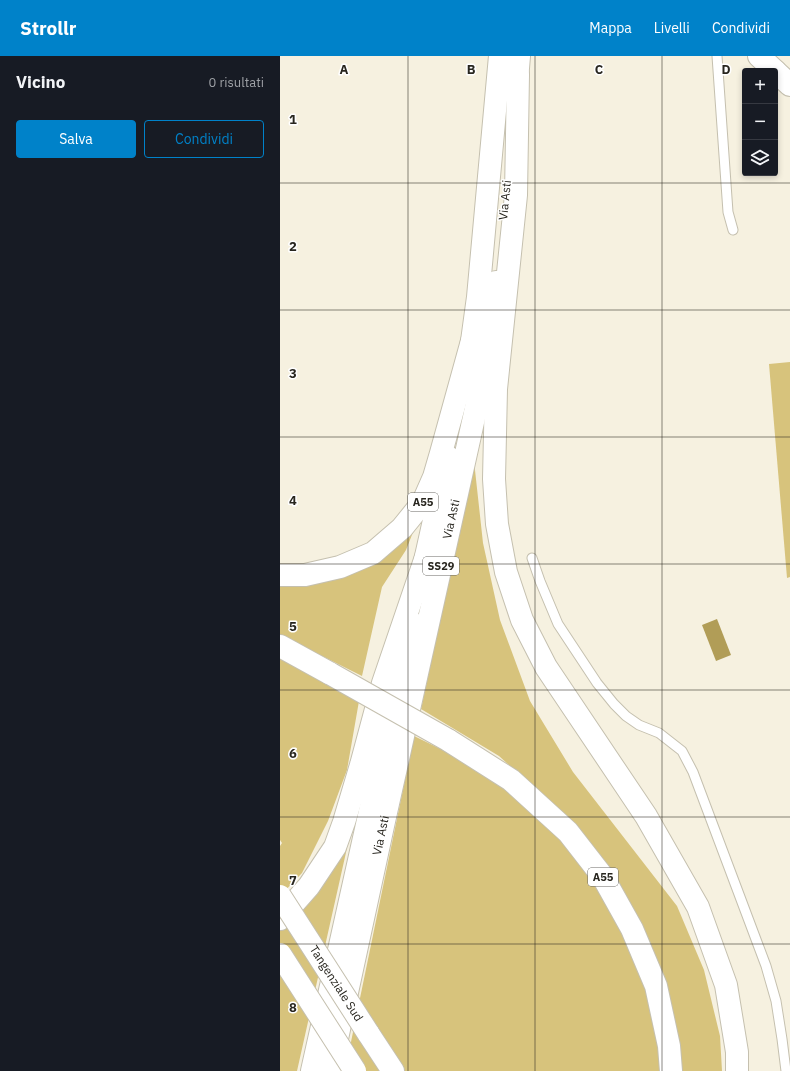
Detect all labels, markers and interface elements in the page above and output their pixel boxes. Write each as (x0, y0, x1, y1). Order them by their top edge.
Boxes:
text: Strollr (20, 16, 76, 40)
text: Mappa (589, 19, 632, 37)
text: Livelli (654, 19, 690, 37)
text: Condividi (712, 19, 770, 37)
text: A (340, 61, 349, 78)
text: B (467, 61, 476, 78)
text: C (595, 61, 604, 78)
text: D (721, 61, 731, 78)
map controls (742, 68, 778, 176)
button: + (742, 68, 778, 104)
text: Vicino (16, 71, 65, 93)
text: 0 risultati (209, 74, 264, 91)
button: − (742, 104, 778, 140)
text: 1 (289, 111, 297, 128)
button: Salva (16, 120, 136, 158)
button: Condividi (144, 120, 264, 158)
button: layers (742, 140, 778, 176)
street label: Via Asti (495, 179, 514, 221)
text: 2 (289, 238, 297, 255)
text: 3 (289, 365, 297, 382)
text: 4 (289, 492, 297, 509)
road number: A55 (408, 493, 438, 511)
street label: Via Asti (439, 498, 463, 540)
road number: SS29 (423, 557, 459, 575)
text: 5 (289, 618, 297, 635)
text: 6 (289, 745, 297, 762)
street label: Via Asti (369, 814, 392, 857)
road number: A55 (588, 868, 618, 886)
text: 7 (289, 872, 297, 889)
street label: Tangenziale Sud (307, 942, 367, 1024)
text: 8 (289, 999, 297, 1016)

